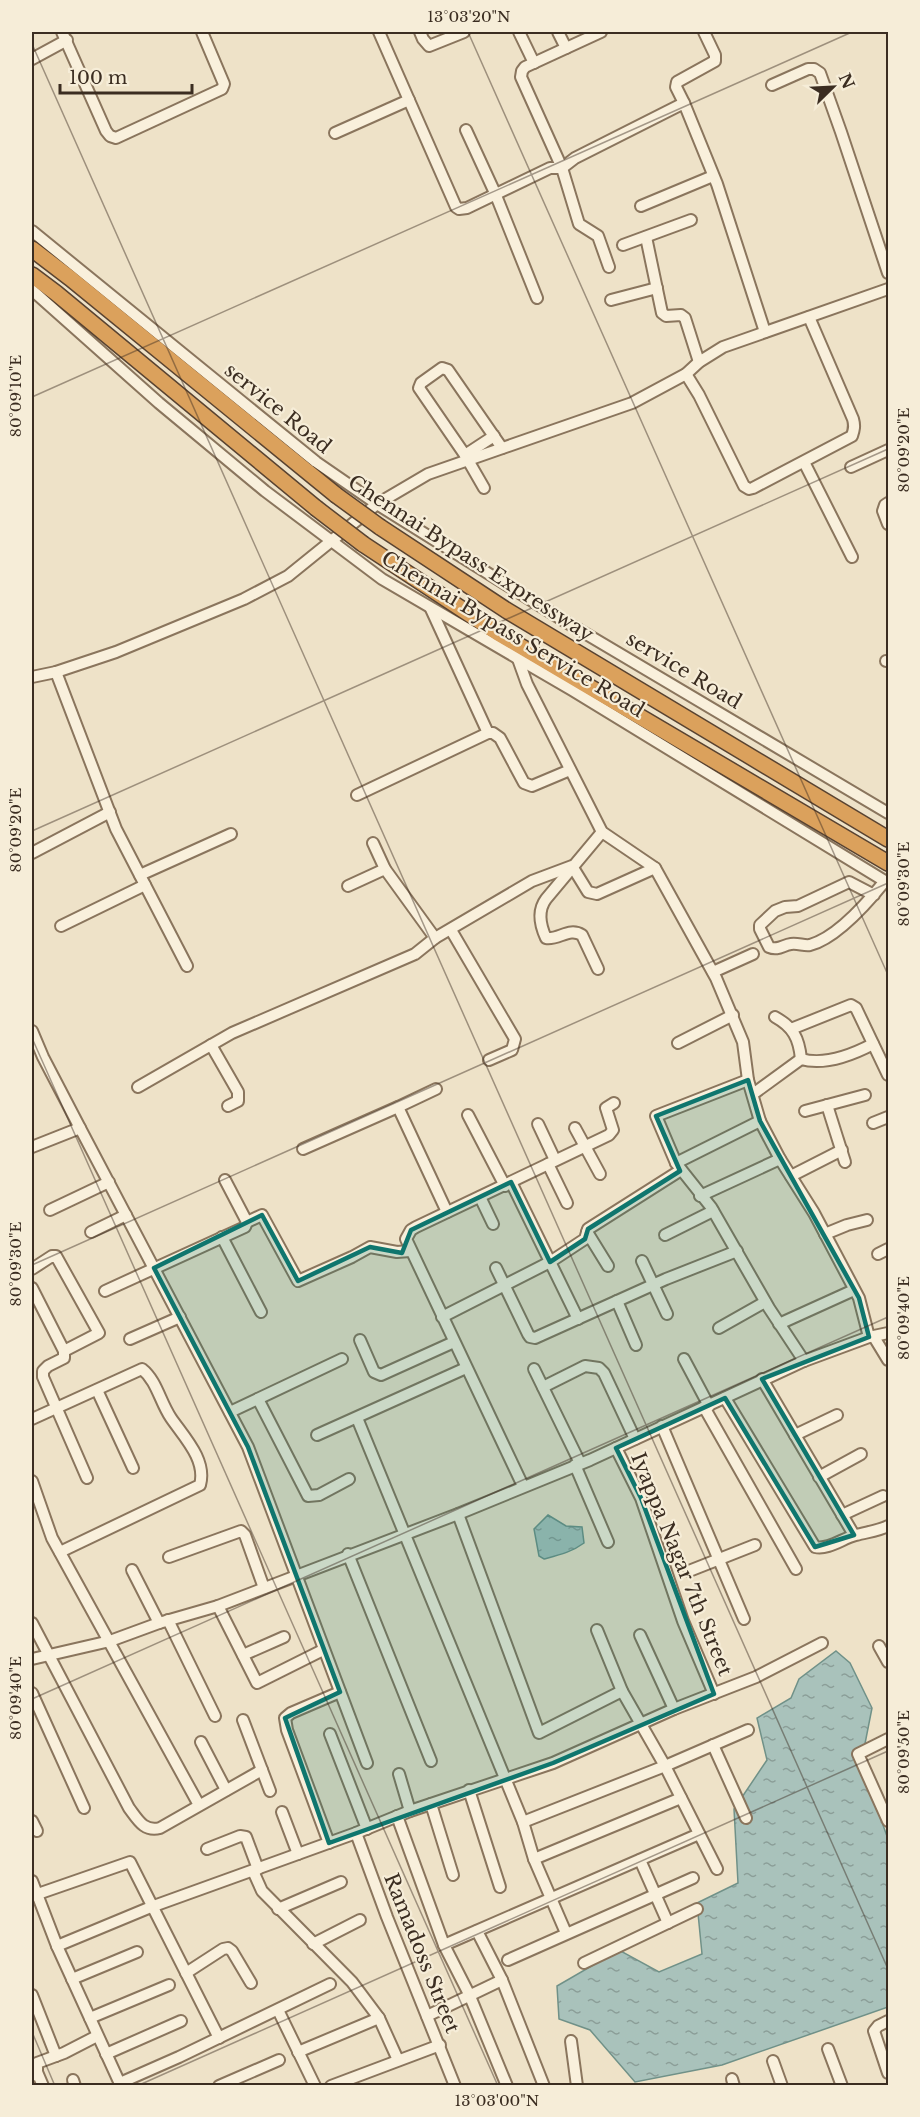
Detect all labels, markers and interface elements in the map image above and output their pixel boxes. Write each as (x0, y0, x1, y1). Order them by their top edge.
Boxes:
text: 13°03'20"N (427, 7, 511, 26)
scale bar (60, 57, 192, 95)
north arrow (803, 57, 863, 117)
text: 100 m (69, 67, 127, 89)
text: N (835, 70, 859, 92)
text: 80°09'10"E (6, 355, 25, 437)
street label: service Road (220, 358, 336, 458)
text: 80°09'20"E (894, 407, 913, 492)
street label: Chennai Bypass Expressway (344, 469, 599, 647)
street label: Chennai Bypass Service Road (377, 546, 649, 722)
street label: service Road (622, 626, 746, 714)
text: 80°09'20"E (6, 787, 25, 872)
text: 80°09'30"E (894, 841, 913, 926)
text: 80°09'30"E (6, 1221, 25, 1306)
text: 80°09'40"E (894, 1276, 913, 1360)
street label: Iyappa Nagar 7th Street (626, 1449, 738, 1680)
text: 80°09'40"E (6, 1656, 25, 1740)
text: 80°09'50"E (894, 1710, 913, 1794)
street label: Ramadoss Street (379, 1870, 465, 2037)
text: 13°03'00"N (455, 2091, 539, 2110)

